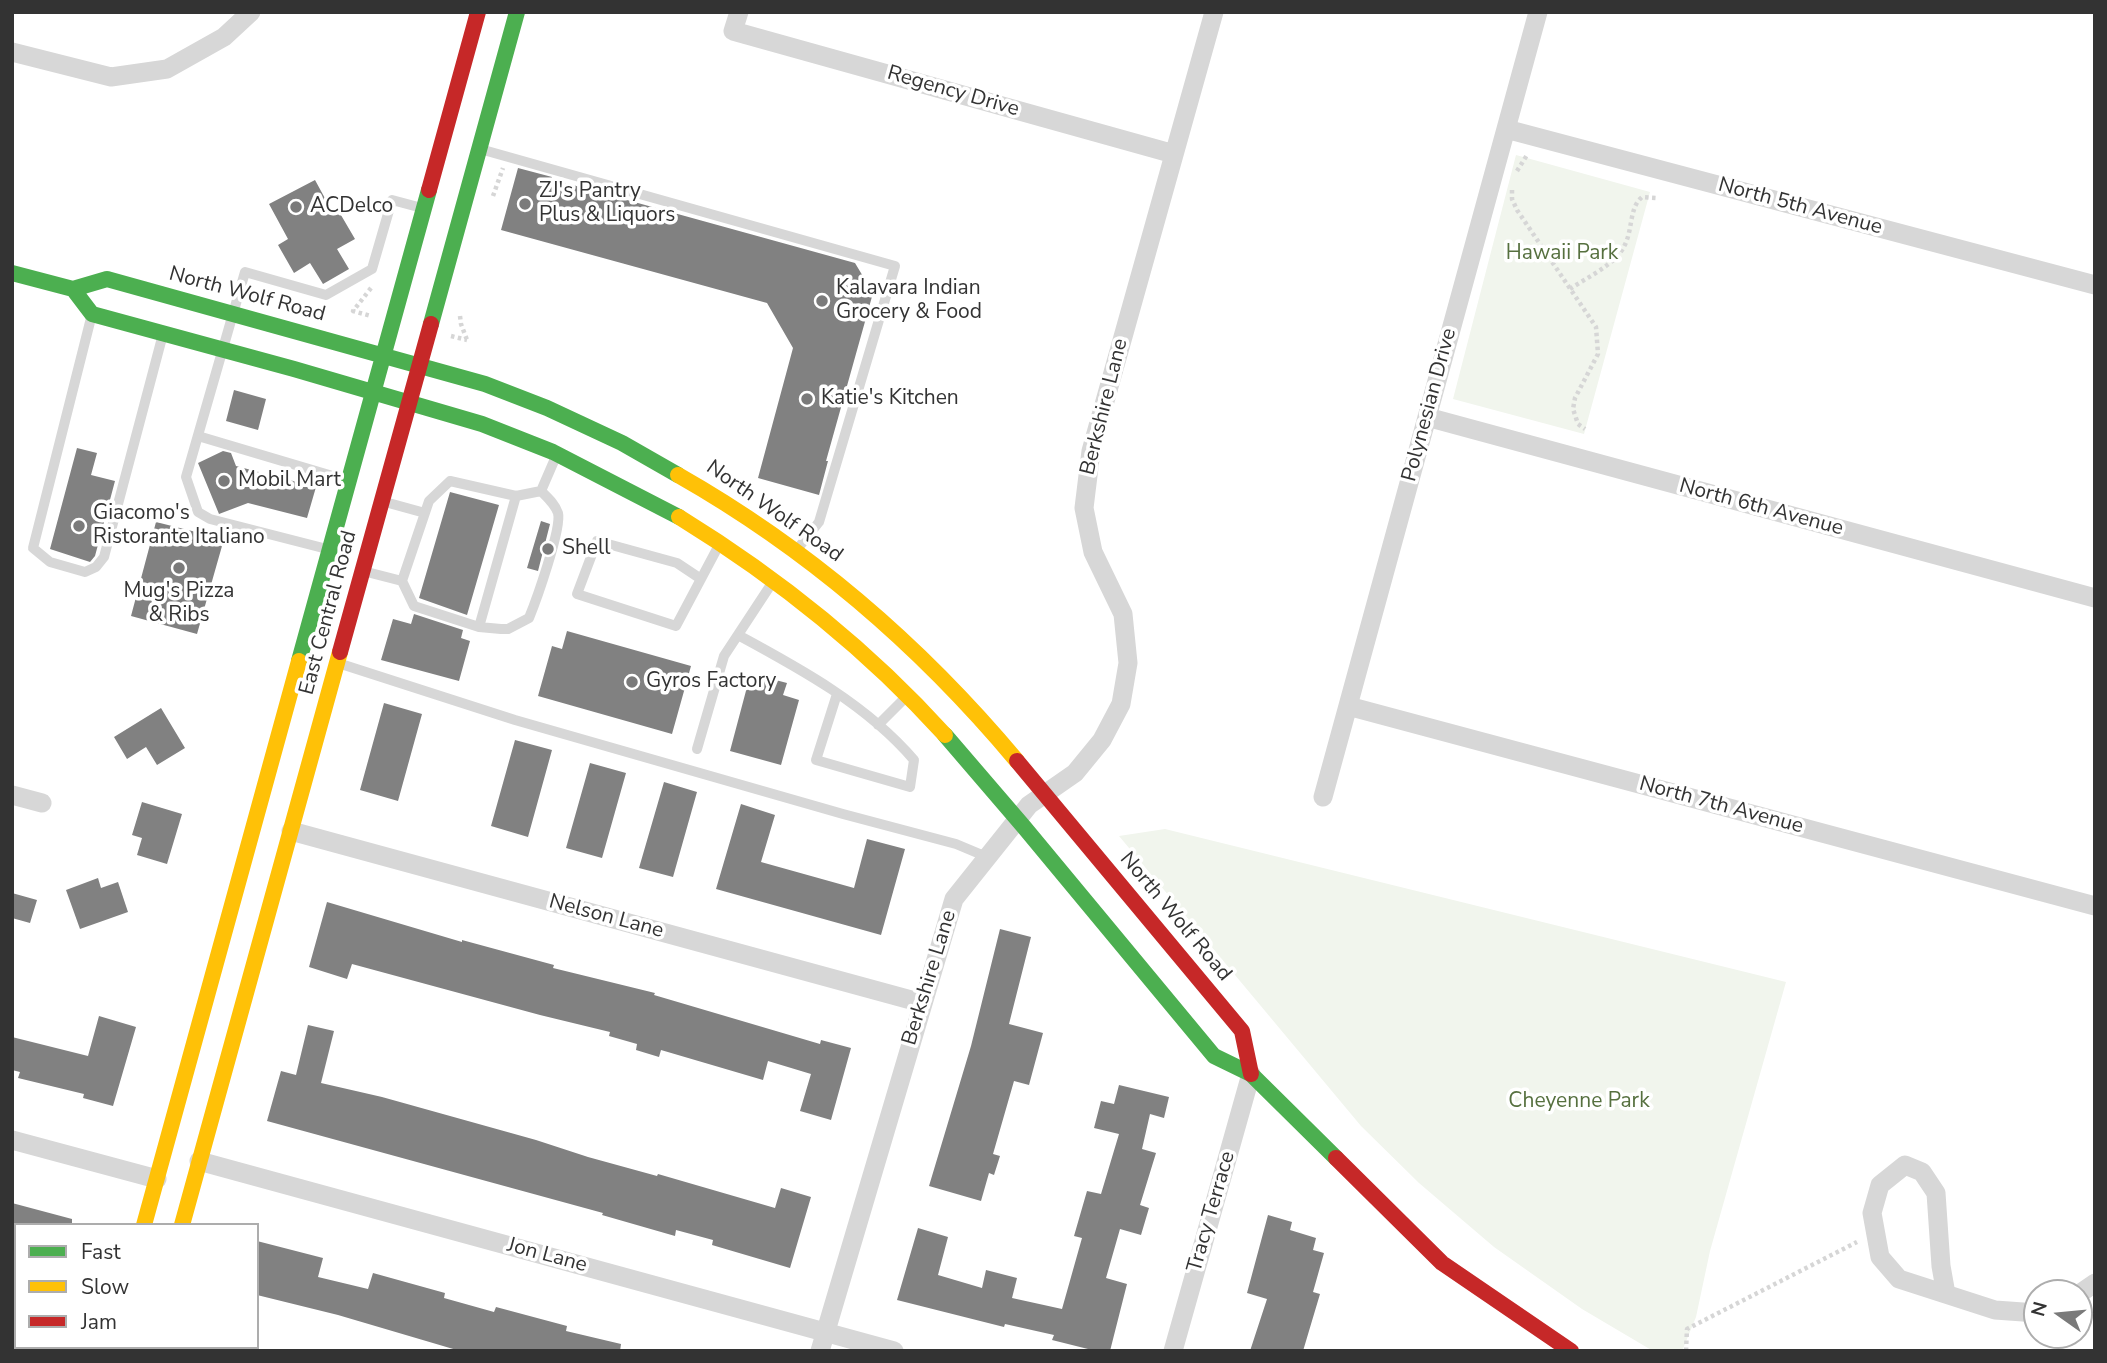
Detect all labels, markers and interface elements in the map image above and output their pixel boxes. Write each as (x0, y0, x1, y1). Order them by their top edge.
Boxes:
street label: Regency Drive (884, 61, 1022, 123)
street label: North 5th Avenue (1715, 173, 1885, 241)
place label: ZJ's Pantry Plus & Liquors (539, 179, 675, 229)
place label: ACDelco (310, 194, 393, 220)
marker: ZJ's Pantry Plus & Liquors (517, 196, 533, 212)
marker: ACDelco (288, 199, 304, 215)
park label: Hawaii Park (1506, 241, 1618, 267)
street label: North Wolf Road (166, 262, 328, 328)
place label: Kalavara Indian Grocery & Food (836, 276, 982, 326)
marker: Kalavara Indian Grocery & Food (814, 293, 830, 309)
street label: Polynesian Drive (1397, 326, 1463, 484)
street label: Berkshire Lane (1076, 336, 1134, 478)
place label: Katie's Kitchen (821, 386, 959, 412)
marker: Katie's Kitchen (799, 391, 815, 407)
street label: North Wolf Road (701, 456, 847, 568)
place label: Mobil Mart (238, 468, 341, 494)
marker: Mobil Mart (216, 473, 232, 489)
street label: North 6th Avenue (1676, 474, 1846, 542)
place label: Giacomo's Ristorante Italiano (93, 501, 265, 551)
marker: Giacomo's Ristorante Italiano (71, 518, 87, 534)
street label: East Central Road (295, 528, 363, 698)
place label: Shell (562, 536, 610, 562)
marker: Shell (540, 541, 556, 557)
marker: Mug's Pizza & Ribs (171, 560, 187, 576)
place label: Mug's Pizza & Ribs (124, 579, 234, 629)
place label: Gyros Factory (646, 669, 776, 695)
marker: Gyros Factory (624, 674, 640, 690)
street label: North 7th Avenue (1636, 772, 1806, 840)
street label: North Wolf Road (1114, 847, 1236, 987)
street label: Nelson Lane (546, 890, 666, 944)
street label: Berkshire Lane (898, 908, 962, 1048)
park label: Cheyenne Park (1508, 1089, 1650, 1115)
street label: Tracy Terrace (1183, 1149, 1241, 1275)
legend (14, 1223, 259, 1349)
street label: Jon Lane (504, 1233, 590, 1279)
text: Fast (81, 1238, 121, 1266)
text: Slow (81, 1273, 129, 1301)
north arrow (2023, 1279, 2093, 1349)
text: N (2025, 1299, 2054, 1319)
text: Jam (81, 1308, 117, 1336)

